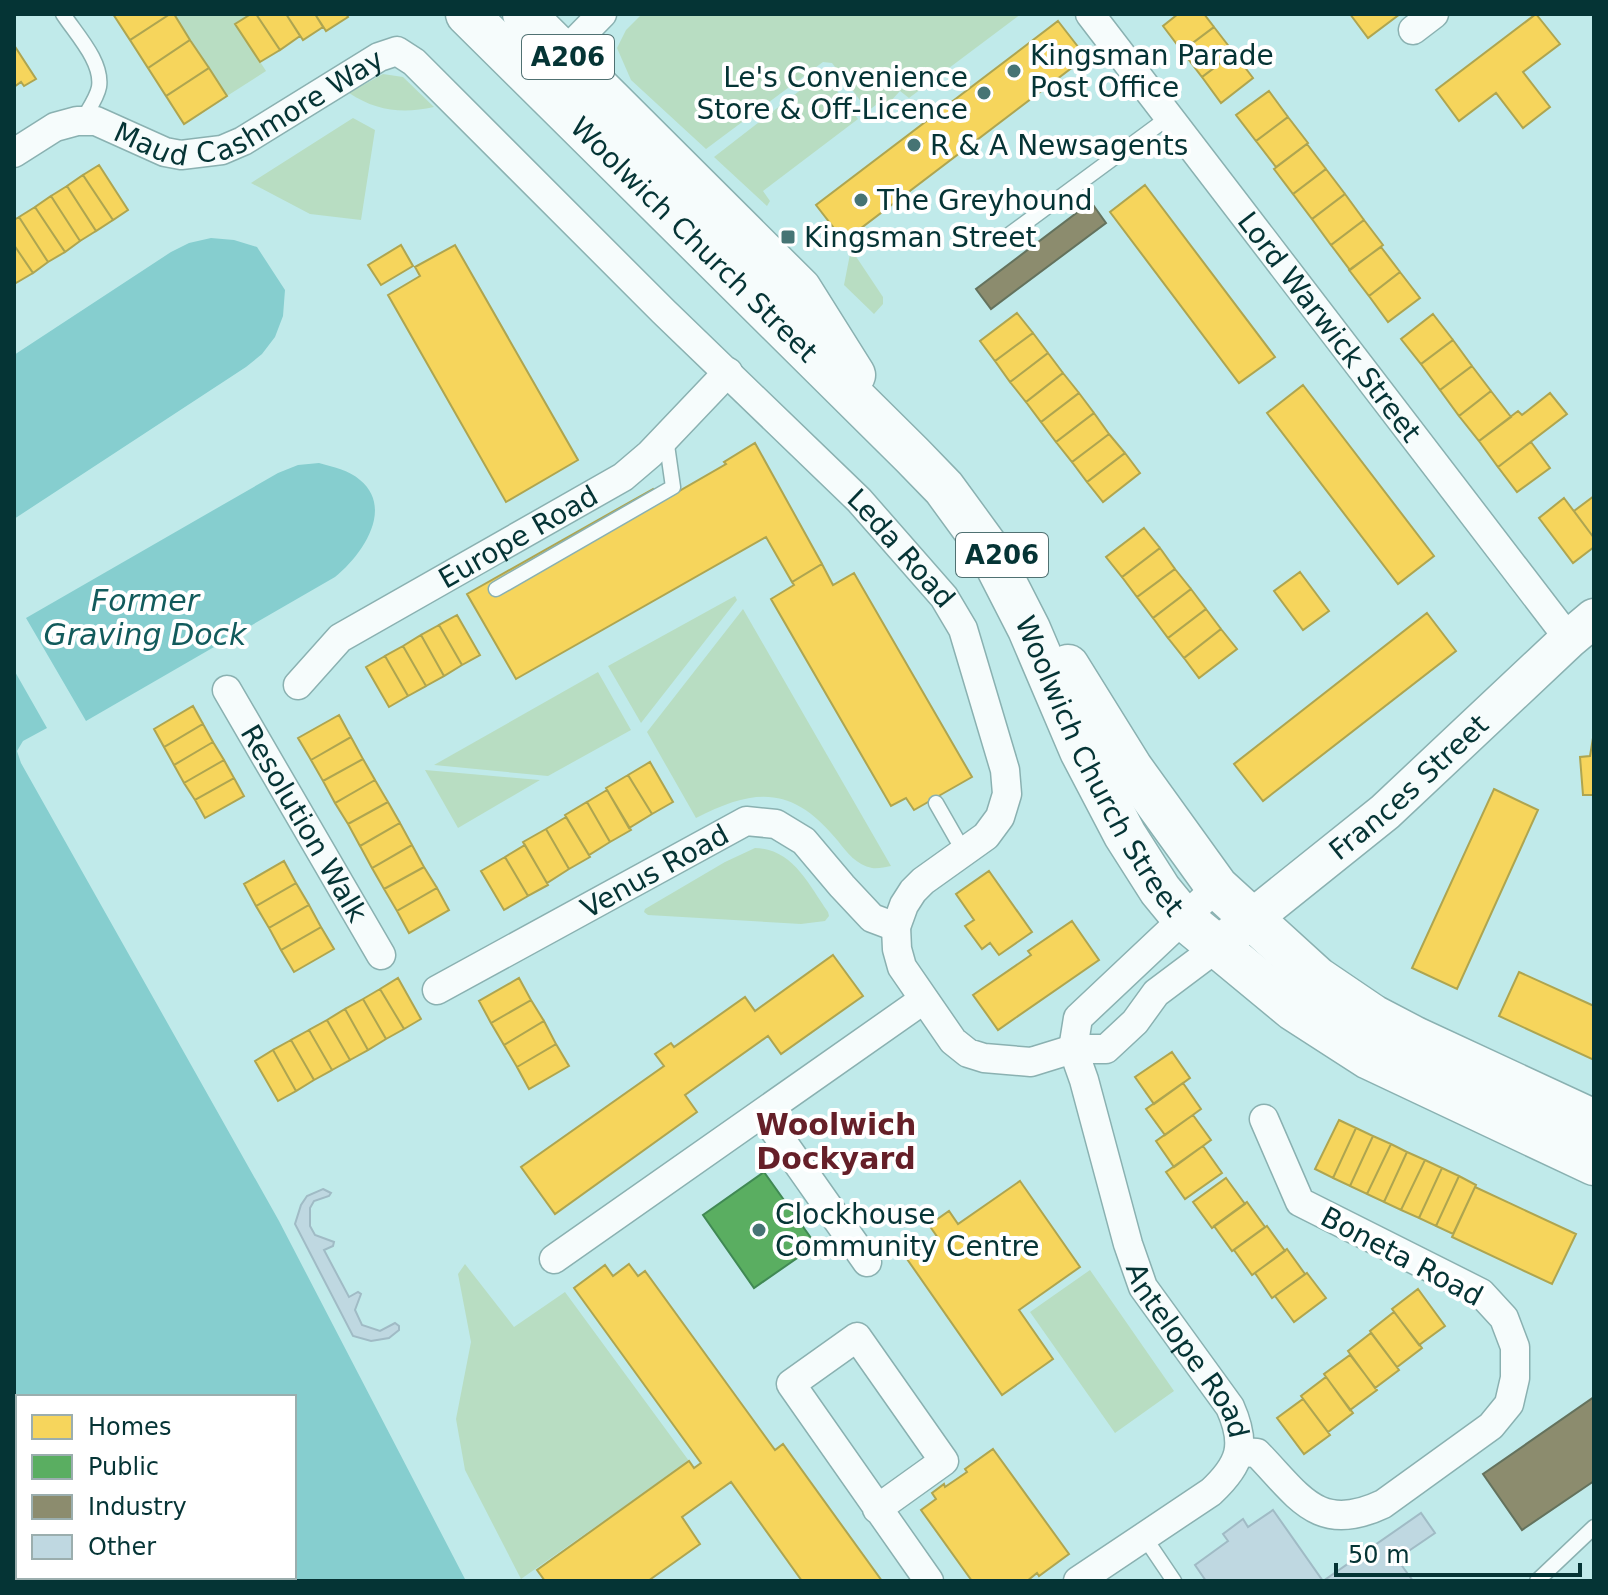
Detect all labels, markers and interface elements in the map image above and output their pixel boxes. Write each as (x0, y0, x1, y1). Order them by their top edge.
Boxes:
road number: A206 (522, 35, 614, 79)
place label: Kingsman Parade Post Office (1030, 39, 1274, 104)
street label: Maud Cashmore Way (109, 42, 389, 173)
place label: Le's Convenience Store & Off-Licence (697, 61, 968, 126)
marker: Kingsman Parade Post Office (1005, 62, 1023, 80)
marker: Le's Convenience Store & Off-Licence (975, 84, 993, 102)
street label: Woolwich Church Street (564, 110, 824, 369)
place label: R & A Newsagents (930, 129, 1188, 162)
marker: R & A Newsagents (905, 136, 923, 154)
place label: The Greyhound (876, 184, 1093, 217)
marker: The Greyhound (852, 191, 870, 209)
street label: Lord Warwick Street (1231, 206, 1428, 449)
place label: Kingsman Street (804, 221, 1036, 254)
marker: Kingsman Street (779, 228, 797, 246)
street label: Europe Road (433, 479, 604, 595)
street label: Leda Road (841, 482, 962, 614)
road number: A206 (956, 533, 1048, 577)
water label: Former Graving Dock (44, 583, 248, 652)
street label: Woolwich Church Street (1008, 611, 1191, 923)
street label: Frances Street (1323, 708, 1495, 867)
street label: Resolution Walk (234, 719, 374, 928)
street label: Venus Road (575, 818, 734, 925)
district label: Woolwich Dockyard (756, 1107, 916, 1176)
place label: Clockhouse Community Centre (775, 1198, 1040, 1263)
street label: Boneta Road (1315, 1200, 1488, 1313)
marker: Clockhouse Community Centre (750, 1221, 768, 1239)
street label: Antelope Road (1119, 1259, 1255, 1441)
legend (16, 1395, 296, 1579)
text: Homes (88, 1413, 171, 1441)
text: Public (88, 1453, 159, 1481)
text: Industry (88, 1493, 187, 1521)
scale bar (1336, 1527, 1580, 1577)
text: Other (88, 1533, 156, 1561)
text: 50 m (1348, 1541, 1410, 1569)

